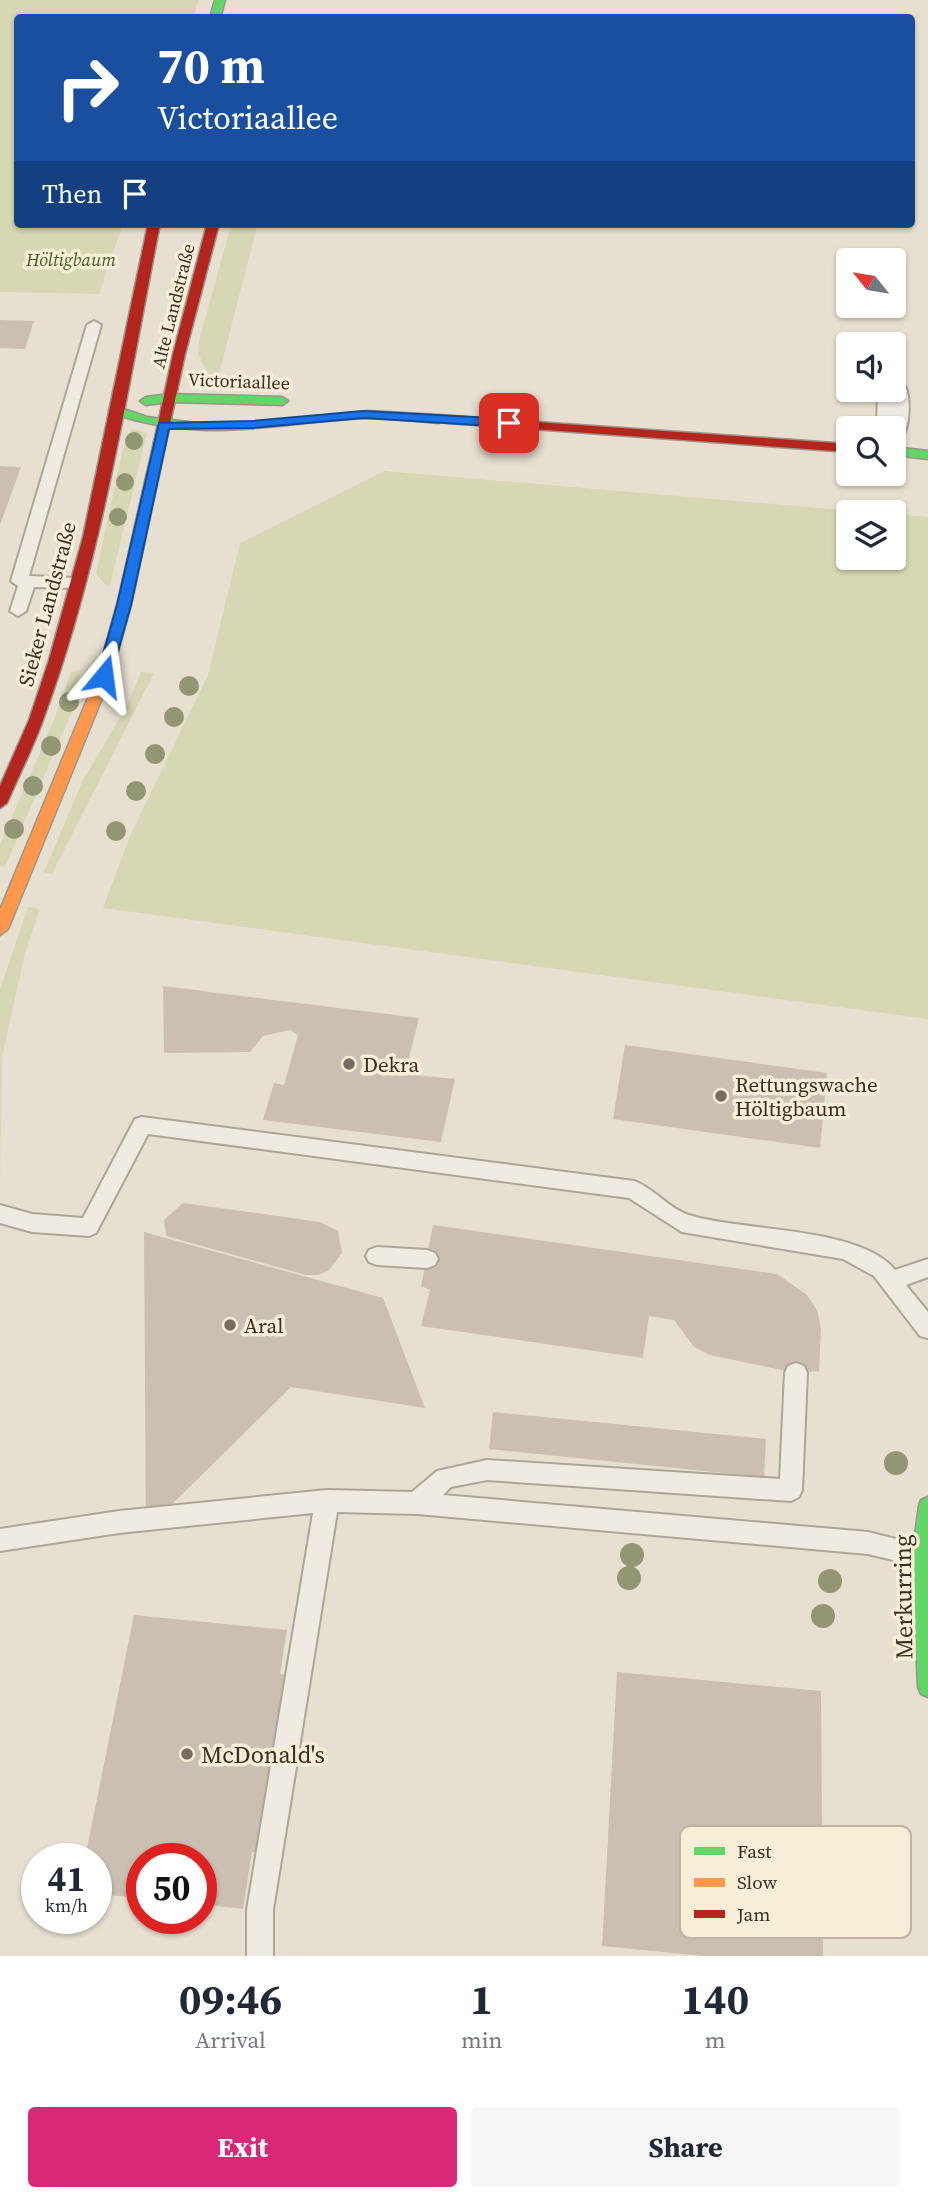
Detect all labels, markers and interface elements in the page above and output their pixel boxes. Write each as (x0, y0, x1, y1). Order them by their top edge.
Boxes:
text: 70 m (157, 32, 265, 99)
icon: right (42, 42, 133, 133)
text: Victoriaallee (157, 96, 338, 140)
icon: arrive (116, 175, 154, 213)
text: Then (42, 176, 102, 212)
street label: Alte Landstraße (145, 241, 201, 371)
park label: Höltigbaum (25, 247, 116, 272)
north arrow (836, 248, 906, 318)
map controls (836, 248, 906, 570)
button: sound (836, 332, 906, 402)
street label: Victoriaallee (188, 367, 290, 395)
pin (479, 393, 539, 453)
icon: arrive (490, 404, 528, 442)
button: search (836, 416, 906, 486)
button: layers (836, 500, 906, 570)
street label: Sieker Landstraße (11, 519, 83, 689)
position arrow (67, 639, 141, 713)
place label: Dekra (363, 1050, 420, 1079)
marker: Dekra (341, 1056, 357, 1072)
place label: Rettungswache Höltigbaum (735, 1070, 878, 1123)
marker: Rettungswache Höltigbaum (713, 1088, 729, 1104)
place label: Aral (244, 1311, 284, 1340)
marker: Aral (222, 1317, 238, 1333)
street label: Merkurring (885, 1534, 921, 1660)
place label: McDonald's (201, 1738, 325, 1771)
marker: McDonald's (179, 1746, 195, 1762)
legend (680, 1826, 911, 1938)
text: Fast (737, 1838, 772, 1864)
speed limit sign: 50 (126, 1843, 217, 1934)
text: 41 (48, 1855, 85, 1903)
text: Slow (737, 1869, 778, 1895)
text: km/h (45, 1893, 88, 1918)
text: Jam (736, 1901, 770, 1927)
text: 09:46 (179, 1970, 282, 2028)
text: 1 (470, 1970, 493, 2028)
text: 140 (681, 1970, 749, 2028)
text: Arrival (195, 2024, 266, 2056)
text: min (461, 2024, 502, 2056)
text: m (705, 2024, 726, 2056)
button: Exit (28, 2107, 457, 2187)
button: Share (471, 2107, 900, 2187)

